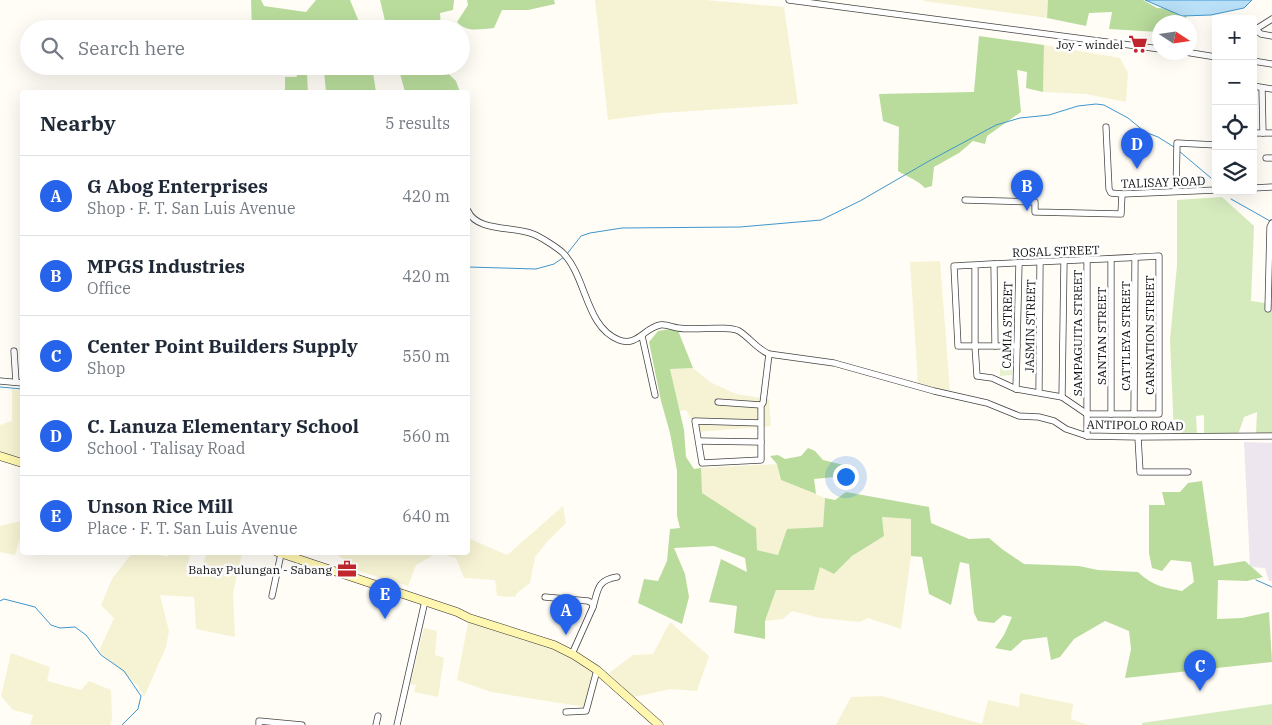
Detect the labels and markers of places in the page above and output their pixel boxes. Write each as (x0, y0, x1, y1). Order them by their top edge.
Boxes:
supermarket icon: Joy - windel (1127, 33, 1149, 55)
place label: Joy - windel (1056, 37, 1123, 52)
pin: D (1121, 128, 1153, 169)
pin: B (1011, 170, 1043, 211)
office icon: Bahay Pulungan - Sabang (336, 558, 358, 580)
place label: Bahay Pulungan - Sabang (188, 562, 332, 577)
pin: E (369, 578, 401, 619)
pin: A (550, 594, 582, 635)
pin: C (1184, 650, 1216, 691)

